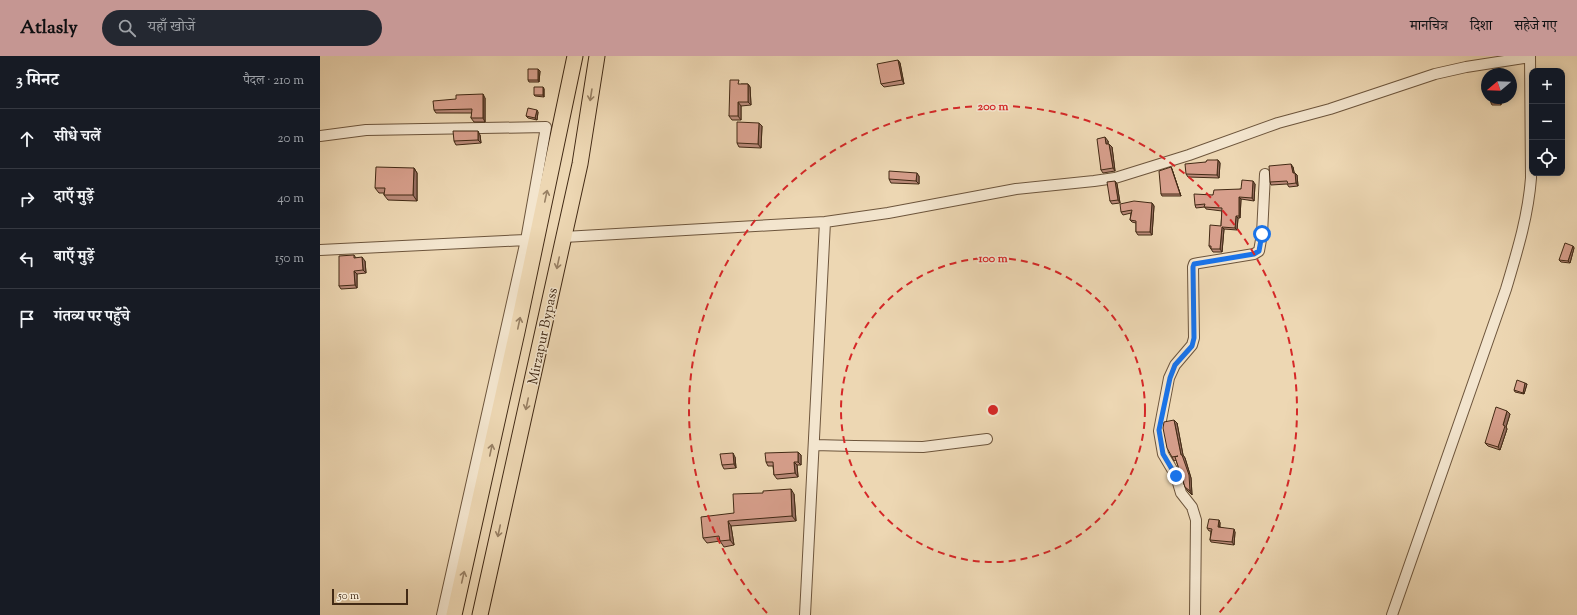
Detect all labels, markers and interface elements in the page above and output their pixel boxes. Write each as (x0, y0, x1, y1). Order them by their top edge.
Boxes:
search box (102, 10, 382, 46)
text: Atlasly (20, 15, 78, 42)
icon: search (116, 17, 138, 39)
text: यहाँ खोजें (148, 17, 195, 38)
text: मानचित्र (1410, 17, 1448, 37)
text: दिशा (1470, 17, 1492, 37)
text: सहेजे गए (1514, 17, 1557, 37)
north arrow (1481, 68, 1517, 104)
map controls (1529, 68, 1565, 176)
button: + (1529, 68, 1565, 104)
text: 3 मिनट (16, 69, 59, 93)
text: पैदल · 210 m (243, 72, 304, 90)
one-way arrow (587, 88, 595, 101)
text: 200 m (978, 98, 1008, 116)
button: − (1529, 104, 1565, 140)
text: सीधे चलें (54, 127, 101, 148)
icon: ahead (16, 128, 38, 150)
text: 20 m (278, 130, 304, 148)
button: locate (1529, 140, 1565, 176)
text: दाएँ मुड़ें (54, 187, 94, 208)
icon: right (16, 188, 38, 210)
text: 40 m (277, 190, 304, 208)
one-way arrow (542, 190, 550, 203)
route start (1253, 225, 1271, 243)
text: बाएँ मुड़ें (54, 247, 94, 268)
icon: left (16, 248, 38, 270)
text: 150 m (275, 250, 304, 268)
text: 100 m (977, 250, 1008, 268)
one-way arrow (553, 256, 561, 269)
street label: Mirzapur Bypass (524, 286, 564, 387)
text: गंतव्य पर पहुँचे (54, 307, 130, 328)
icon: arrive (16, 308, 38, 330)
one-way arrow (515, 317, 523, 330)
one-way arrow (522, 397, 530, 410)
centre of rings (986, 403, 1000, 417)
one-way arrow (487, 444, 495, 457)
route end (1167, 467, 1185, 485)
one-way arrow (494, 524, 502, 537)
one-way arrow (459, 571, 467, 584)
scale bar (332, 587, 408, 606)
text: 50 m (338, 588, 359, 604)

